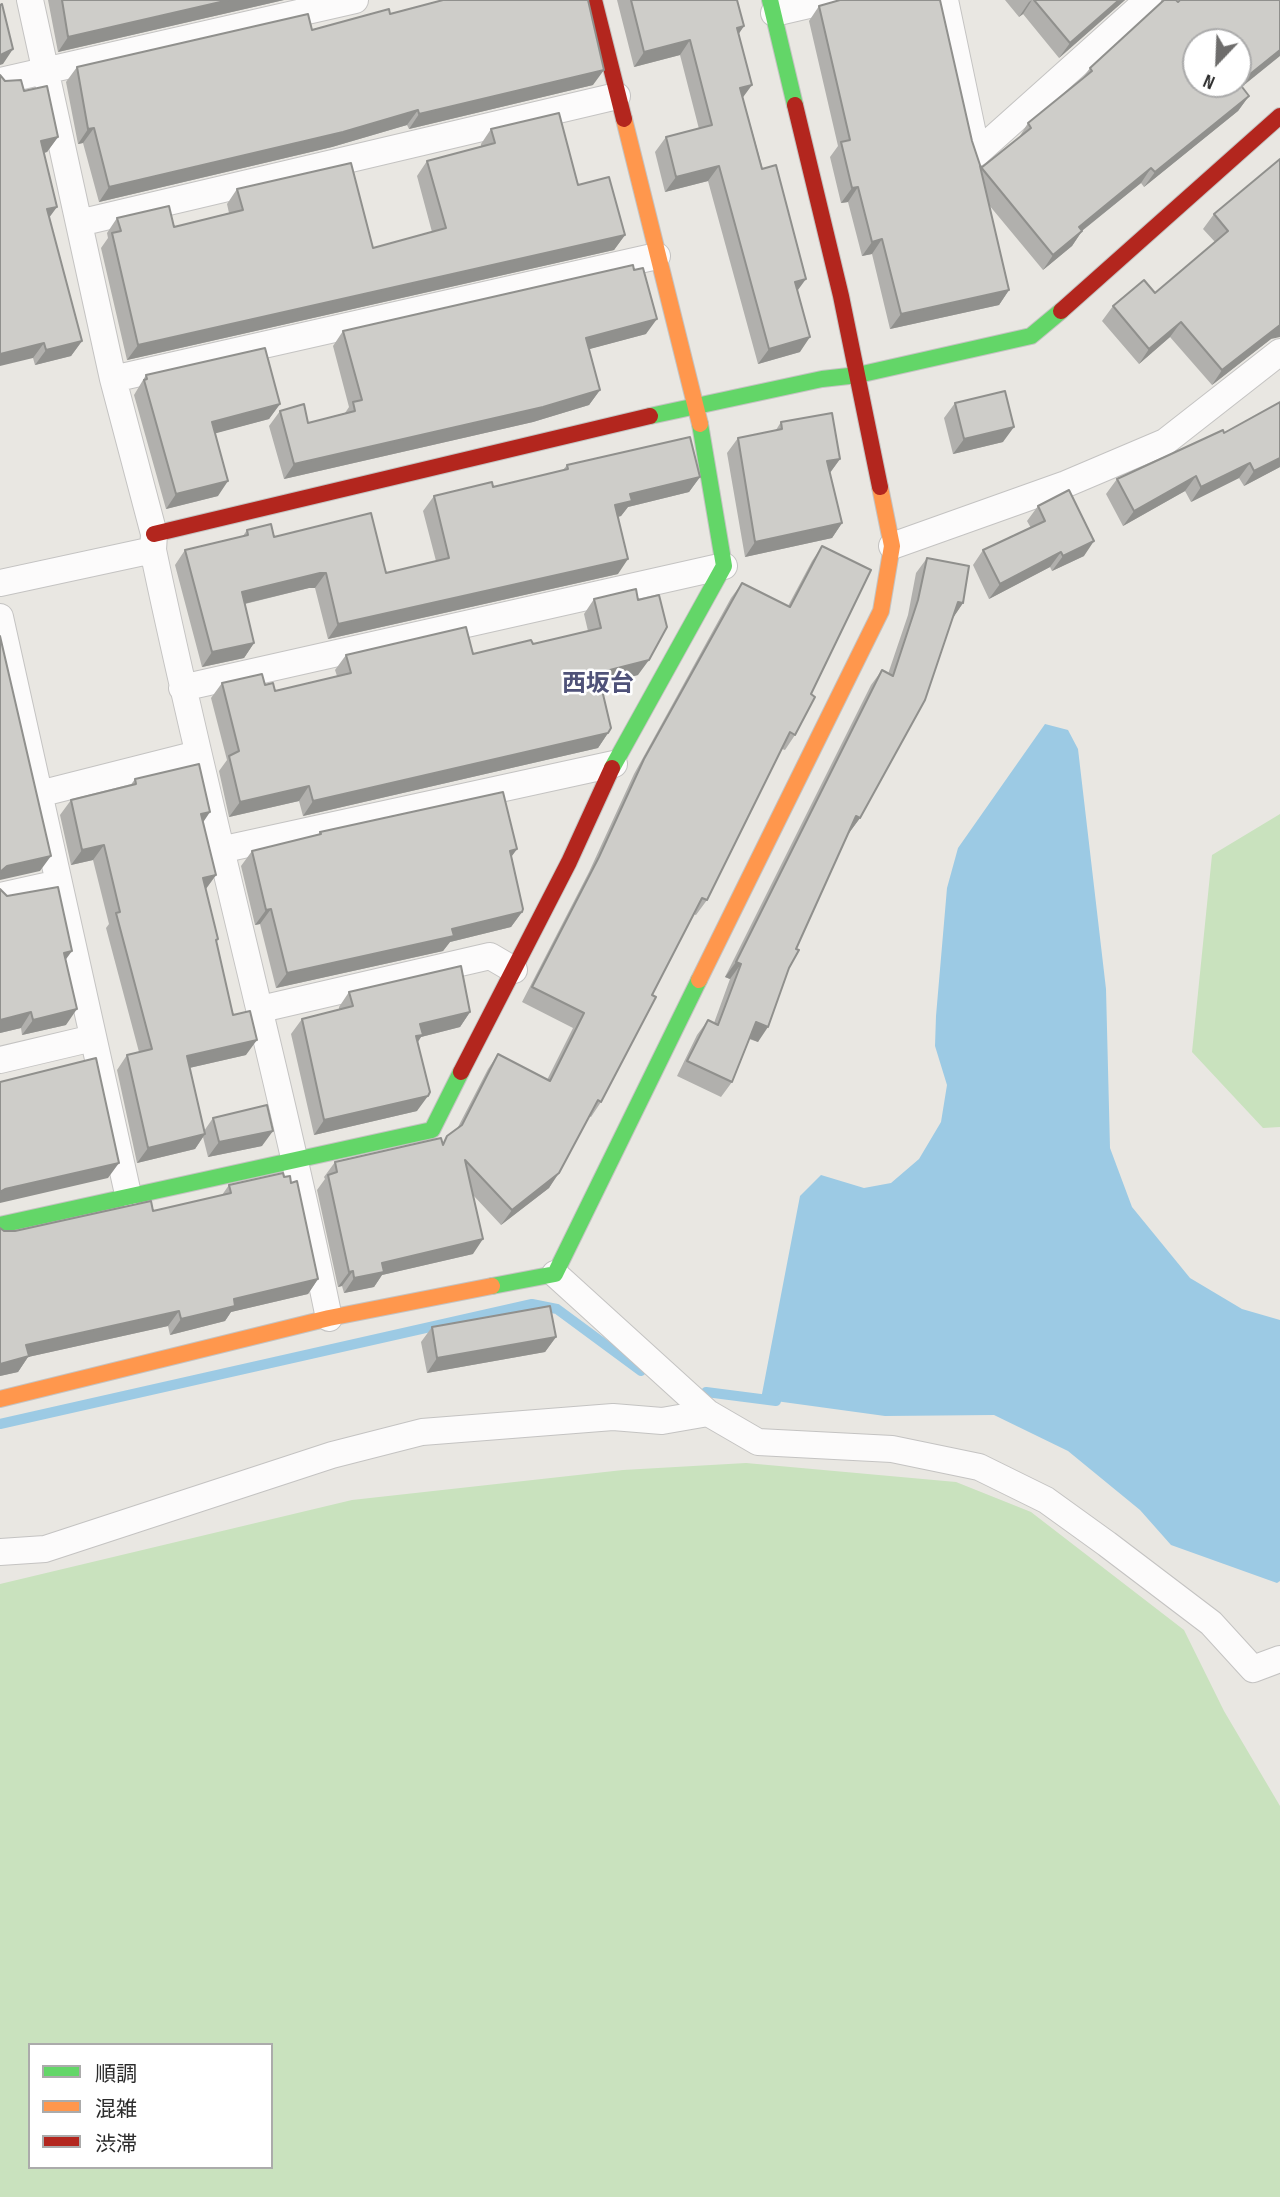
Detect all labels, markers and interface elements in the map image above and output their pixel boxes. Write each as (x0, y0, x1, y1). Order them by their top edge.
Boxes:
north arrow (1182, 28, 1252, 98)
text: N (1200, 68, 1219, 94)
district label: 西坂台 (562, 671, 634, 699)
legend (28, 2043, 273, 2169)
text: 順調 (95, 2062, 137, 2087)
text: 混雑 (95, 2097, 137, 2122)
text: 渋滞 (95, 2132, 137, 2157)

